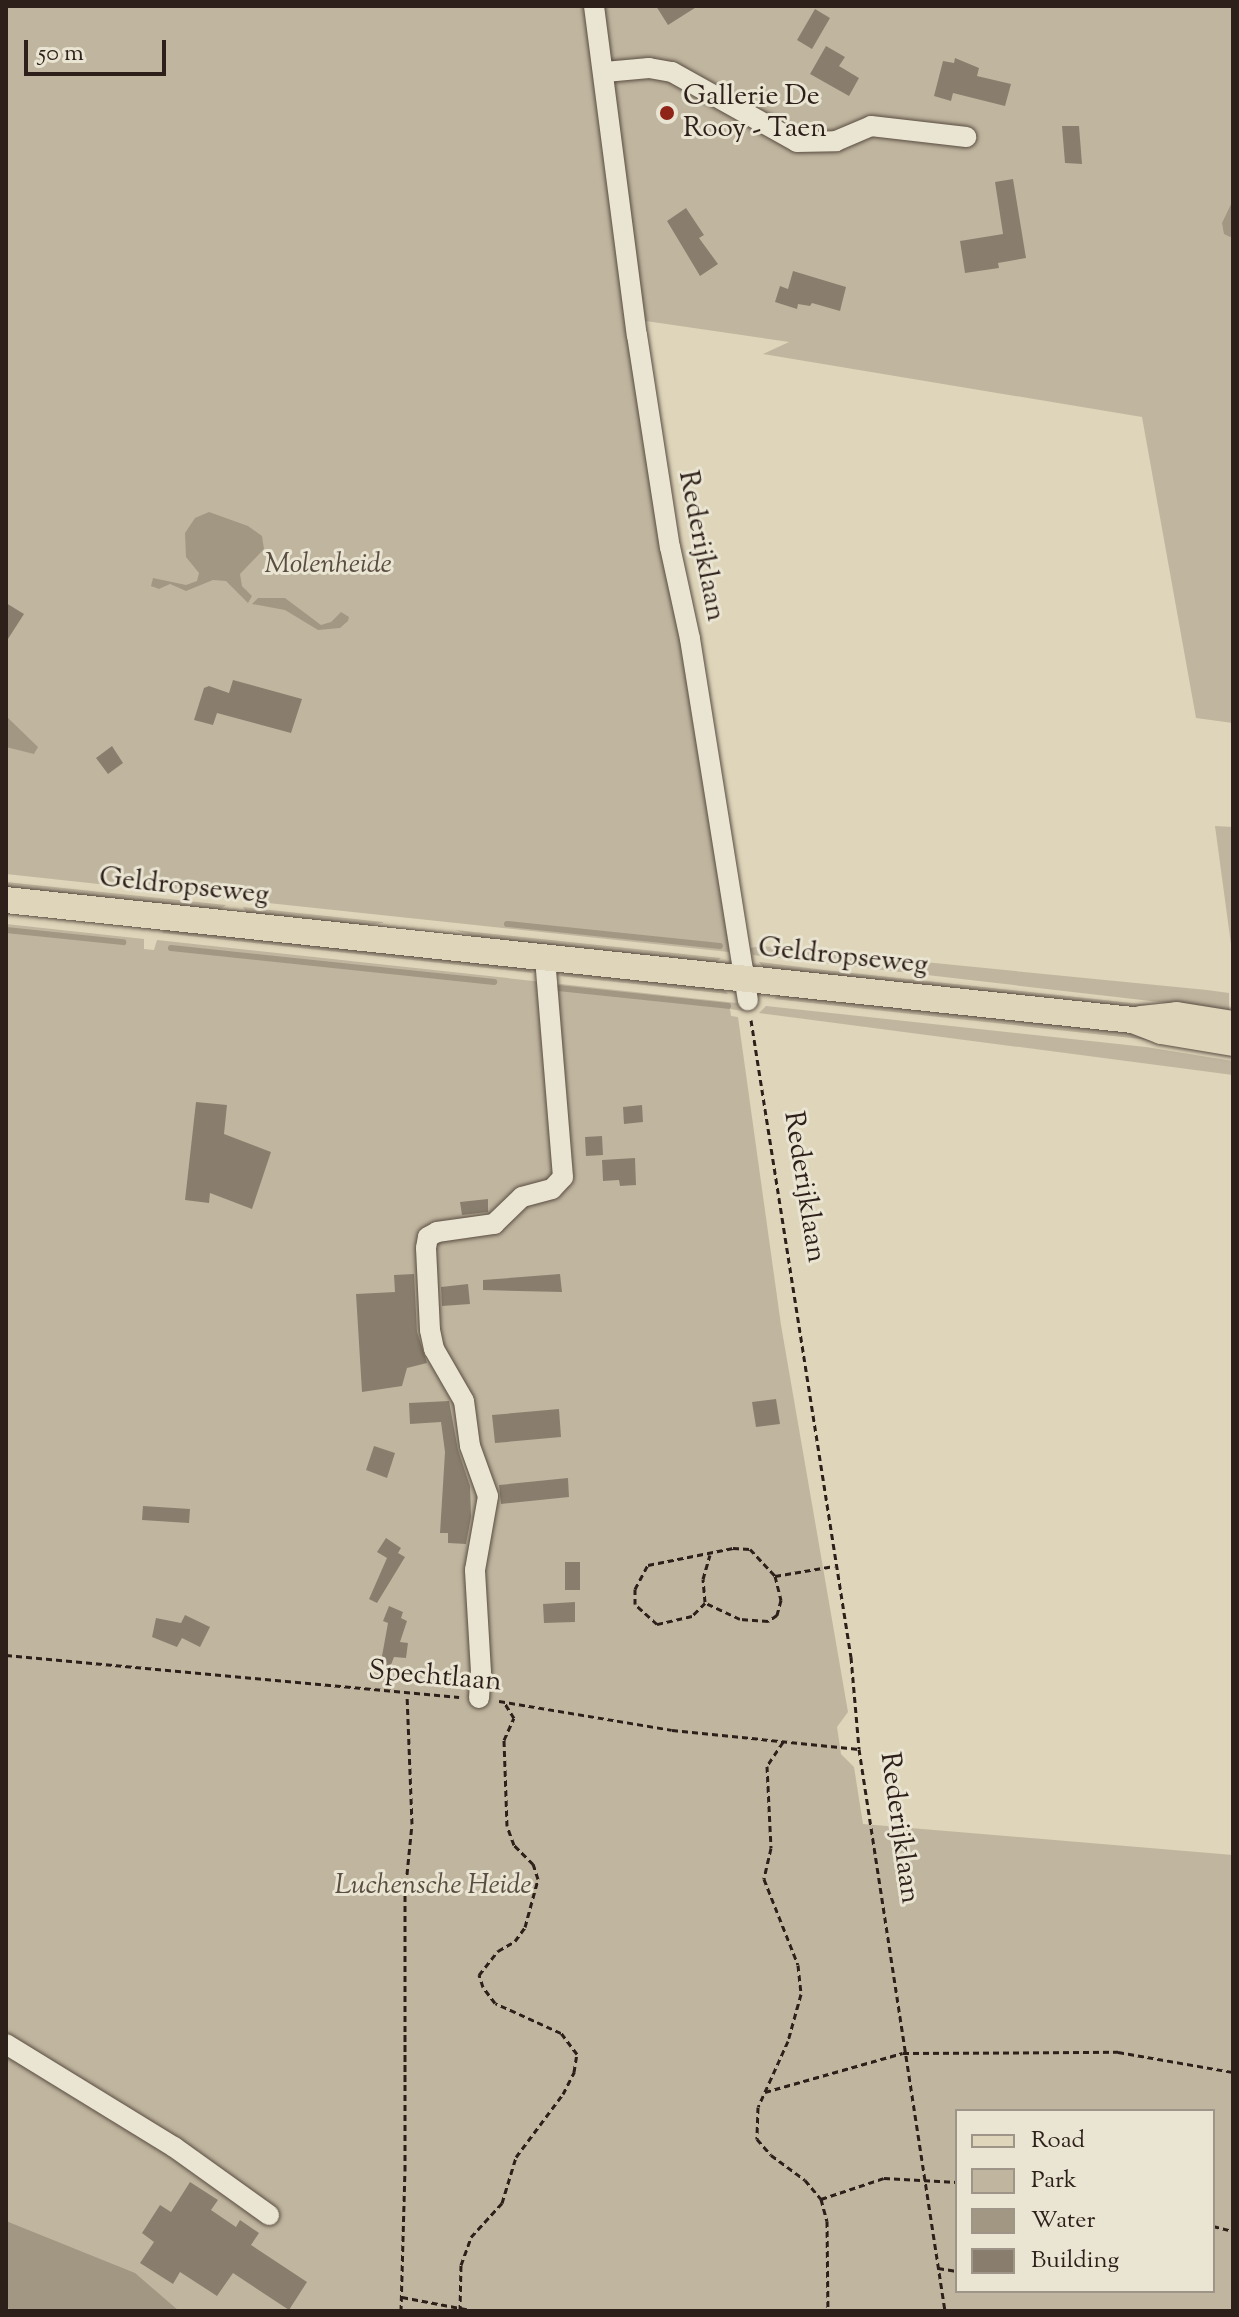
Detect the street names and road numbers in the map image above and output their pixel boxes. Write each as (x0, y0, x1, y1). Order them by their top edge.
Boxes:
street label: Rederijklaan (670, 468, 732, 624)
street label: Geldropseweg (97, 861, 271, 913)
street label: Geldropseweg (756, 931, 930, 983)
street label: Rederijklaan (775, 1109, 833, 1265)
street label: Spechtlaan (367, 1654, 503, 1700)
street label: Rederijklaan (872, 1750, 926, 1906)

